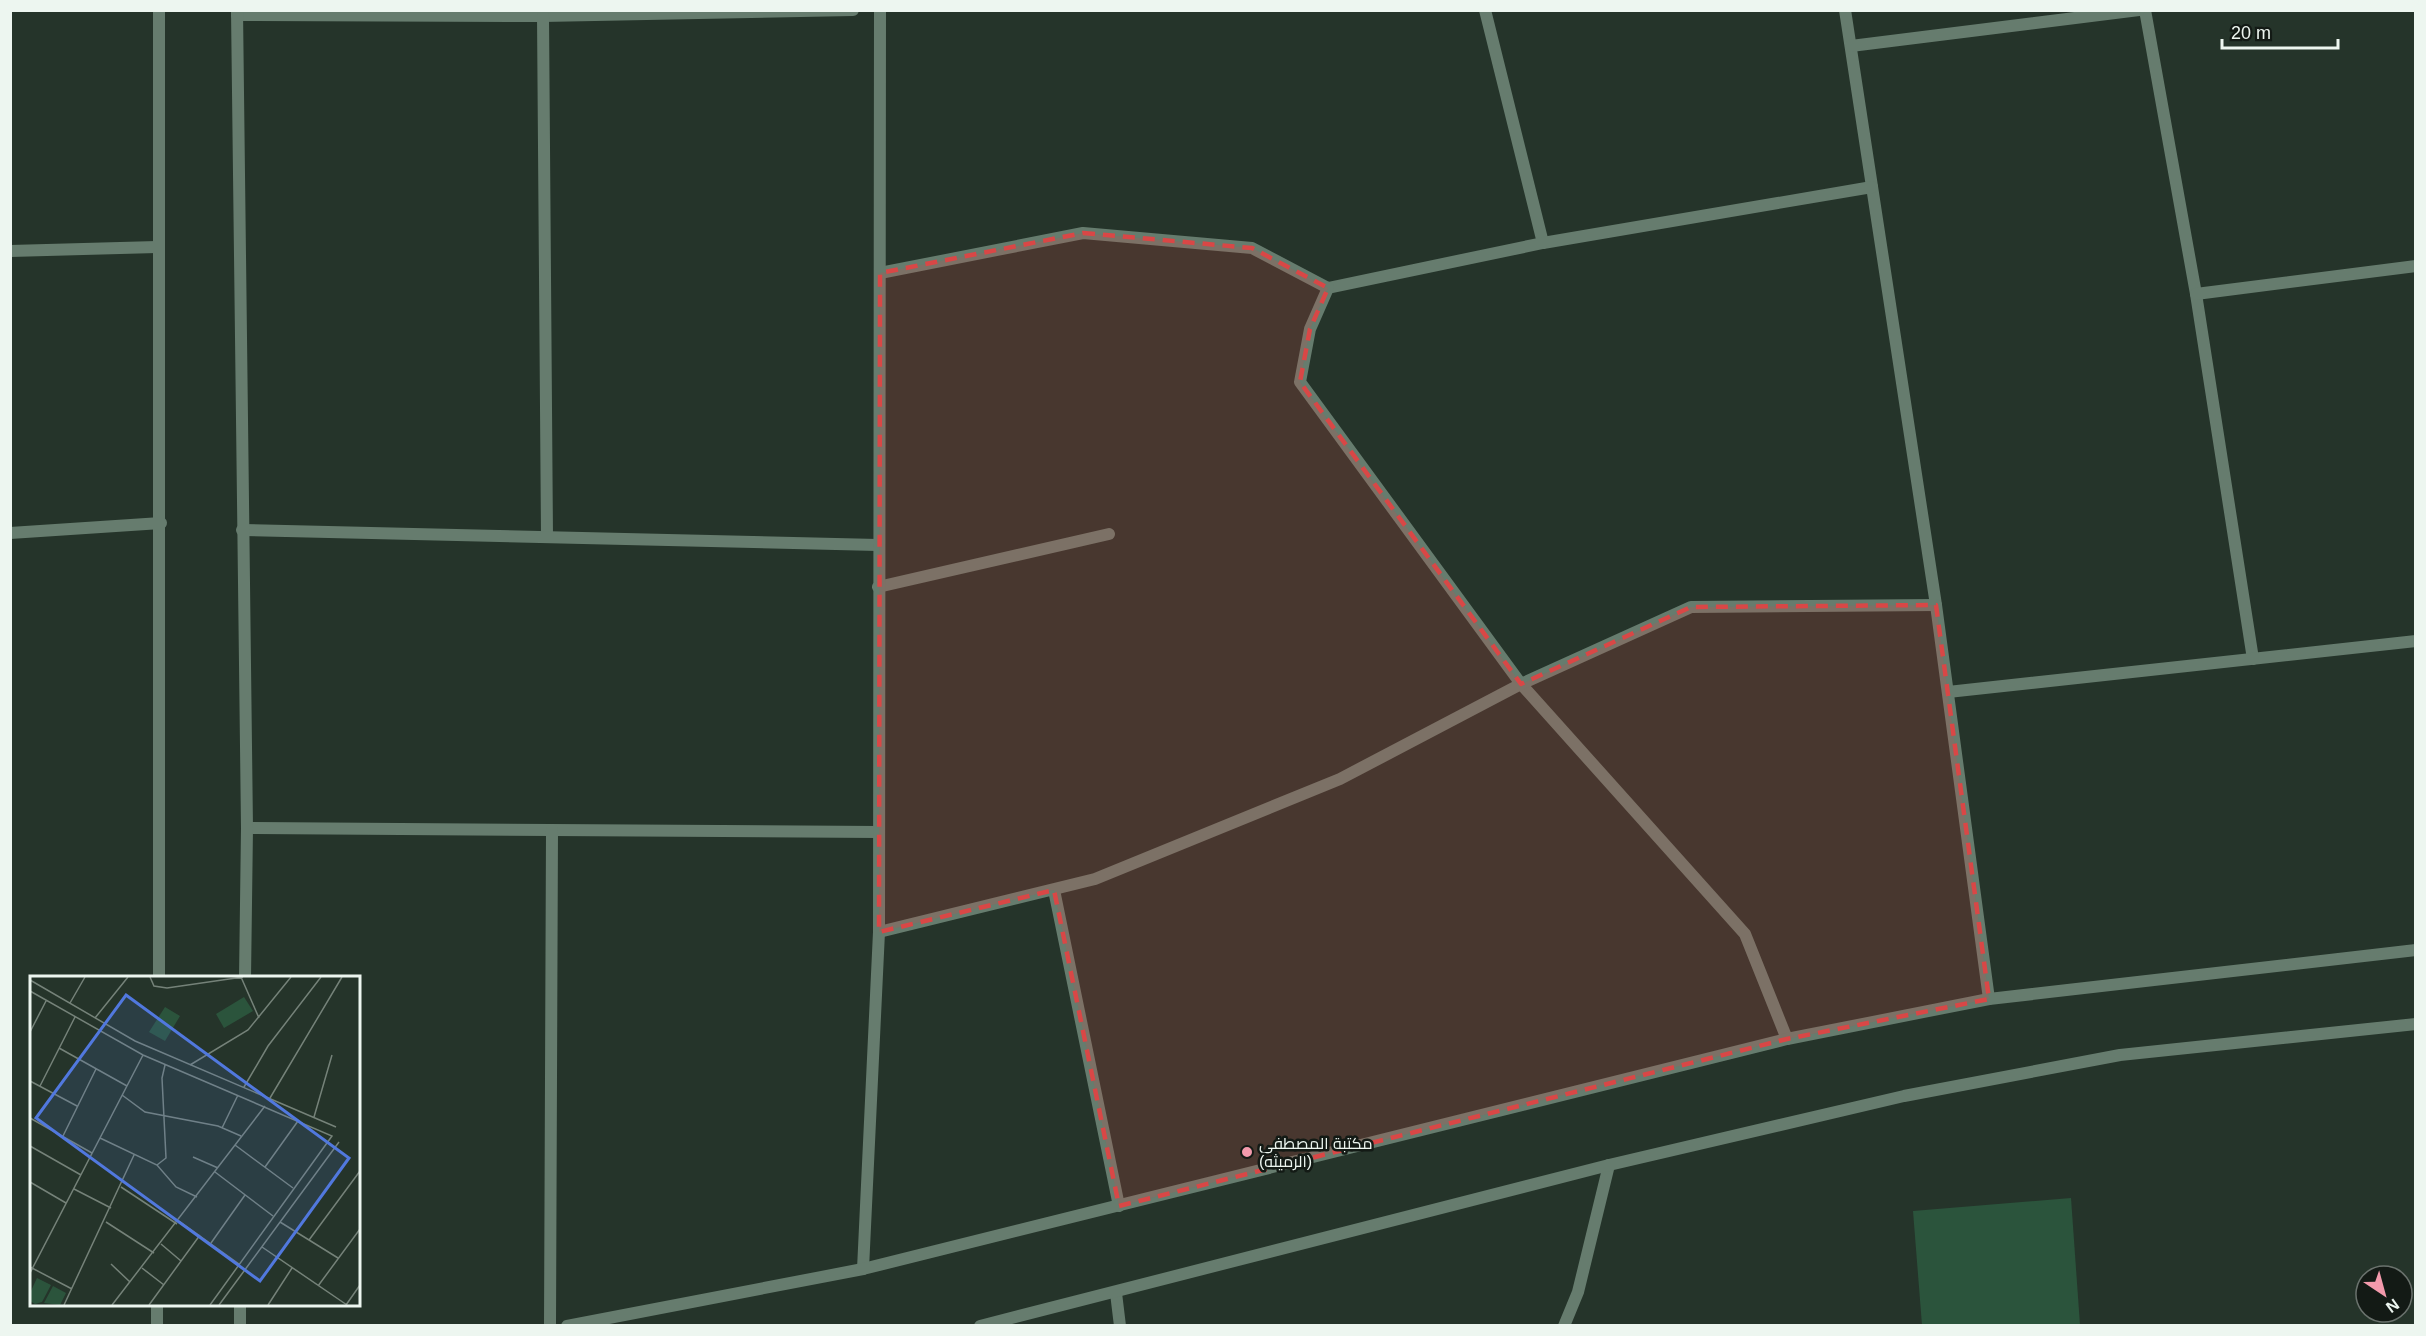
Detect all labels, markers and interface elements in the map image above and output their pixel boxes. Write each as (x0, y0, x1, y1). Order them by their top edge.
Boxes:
scale bar (2222, 12, 2338, 50)
text: 20 m (2231, 23, 2271, 43)
inset map (30, 976, 360, 1306)
place label: مكتبة المصطفى (الرميثه) (1259, 1135, 1372, 1171)
marker: مكتبة المصطفى (الرميثه) (1240, 1145, 1254, 1159)
north arrow (2354, 1264, 2414, 1324)
text: N (2383, 1295, 2402, 1316)

